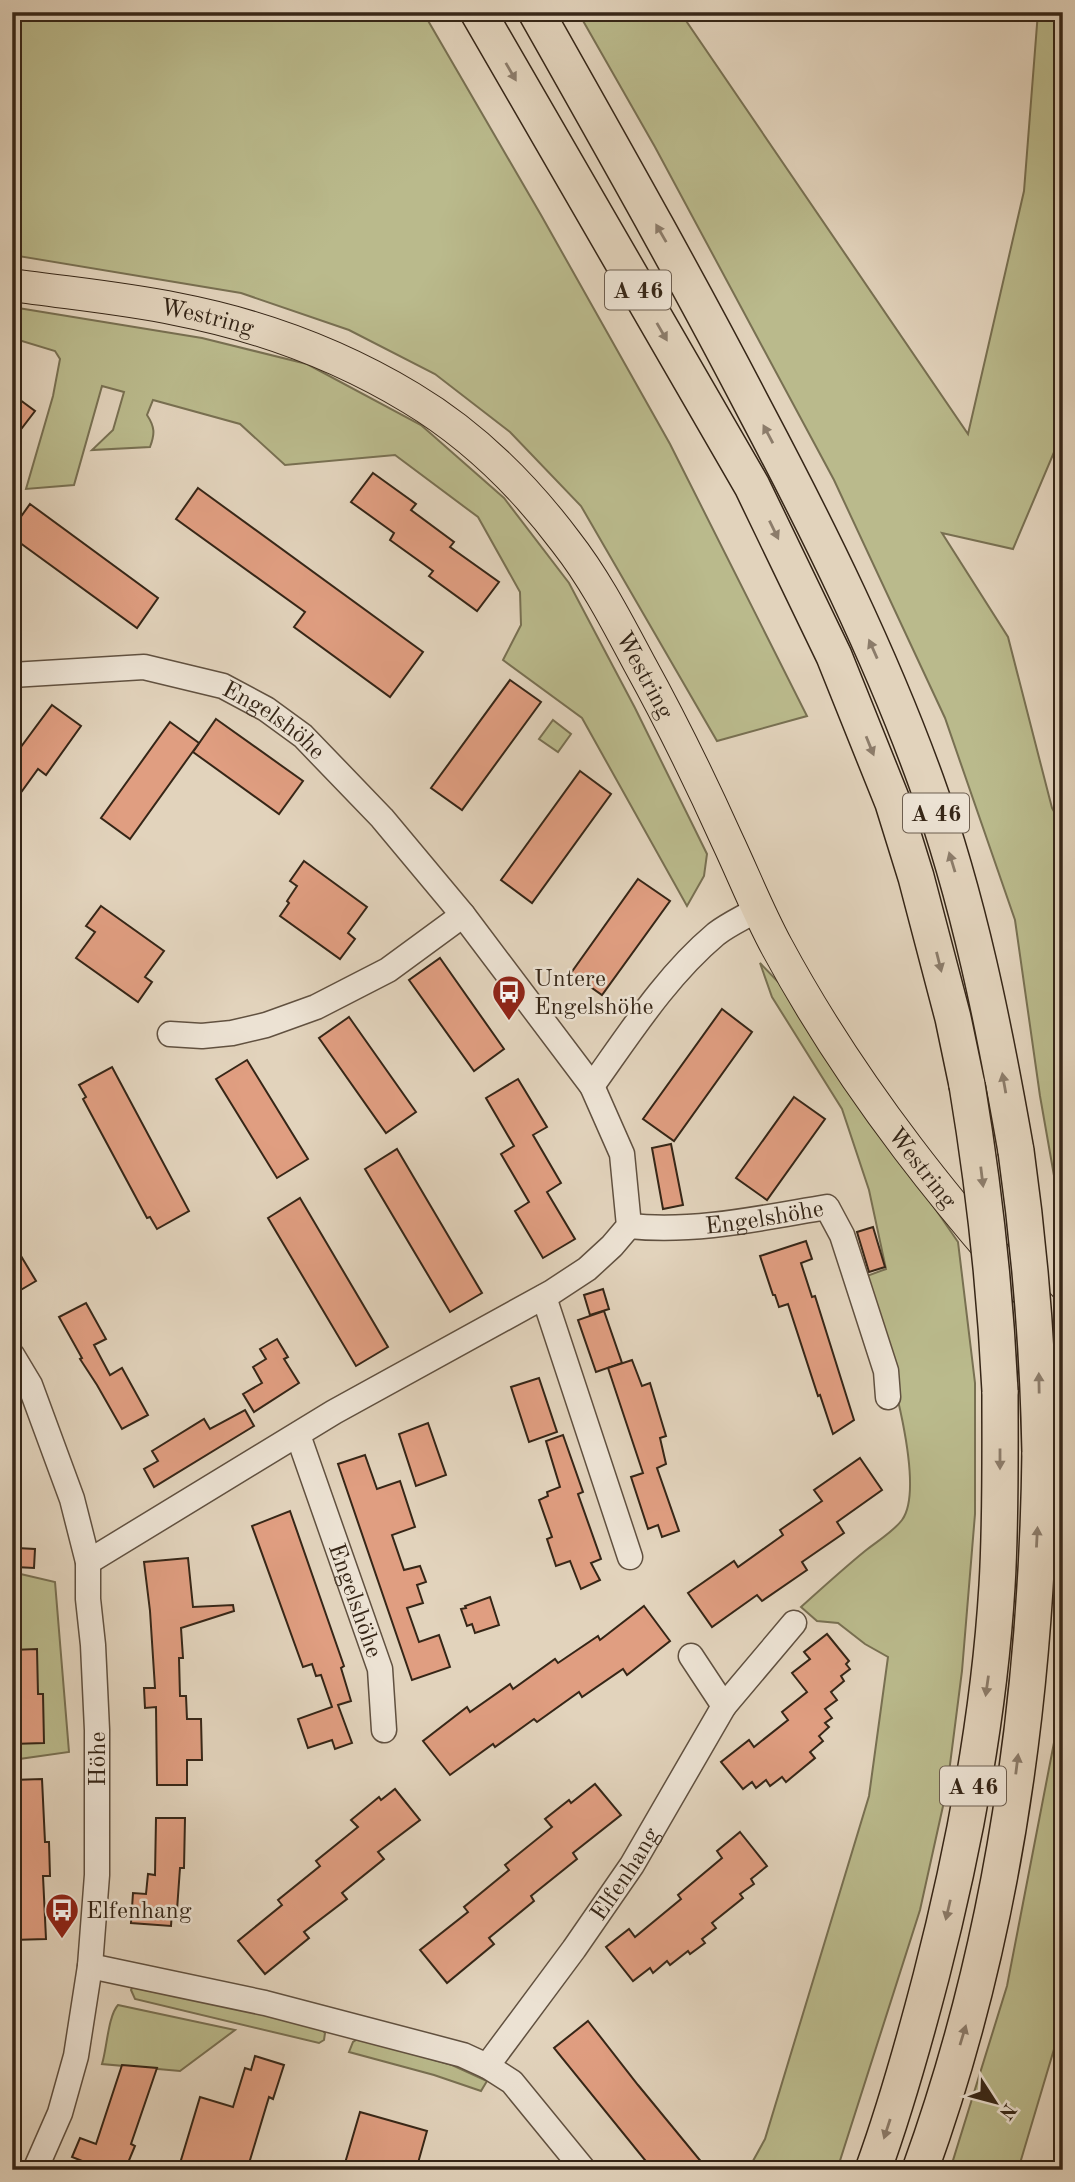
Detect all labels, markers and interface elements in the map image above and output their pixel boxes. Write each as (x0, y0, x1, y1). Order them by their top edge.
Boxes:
one-way arrow (505, 62, 517, 81)
one-way arrow (655, 223, 667, 243)
road number: A 46 (605, 270, 671, 310)
street label: Westring (158, 296, 256, 342)
one-way arrow (656, 322, 668, 342)
one-way arrow (762, 424, 774, 443)
one-way arrow (768, 520, 779, 540)
street label: Westring (610, 628, 677, 723)
one-way arrow (867, 639, 879, 659)
street label: Engelshöhe (218, 678, 329, 765)
one-way arrow (864, 735, 875, 756)
road number: A 46 (903, 793, 969, 832)
one-way arrow (946, 852, 956, 873)
one-way arrow (934, 951, 945, 973)
place label: Untere Engelshöhe (534, 968, 653, 1020)
bus stop icon: Untere Engelshöhe (490, 973, 528, 1022)
one-way arrow (998, 1072, 1009, 1094)
street label: Westring (882, 1123, 960, 1214)
one-way arrow (976, 1166, 987, 1188)
street label: Engelshöhe (704, 1198, 826, 1240)
one-way arrow (1033, 1372, 1044, 1394)
one-way arrow (994, 1448, 1006, 1470)
one-way arrow (1032, 1526, 1043, 1548)
street label: Engelshöhe (323, 1540, 385, 1661)
one-way arrow (981, 1675, 992, 1697)
street label: Höhe (87, 1732, 111, 1786)
one-way arrow (1012, 1753, 1023, 1775)
road number: A 46 (940, 1766, 1006, 1806)
street label: Elfenhang (587, 1824, 665, 1926)
bus stop icon: Elfenhang (43, 1891, 81, 1940)
one-way arrow (942, 1899, 953, 1921)
place label: Elfenhang (86, 1900, 192, 1924)
one-way arrow (958, 2024, 969, 2045)
north arrow (960, 2066, 1030, 2136)
text: N (994, 2099, 1019, 2122)
one-way arrow (881, 2119, 892, 2140)

